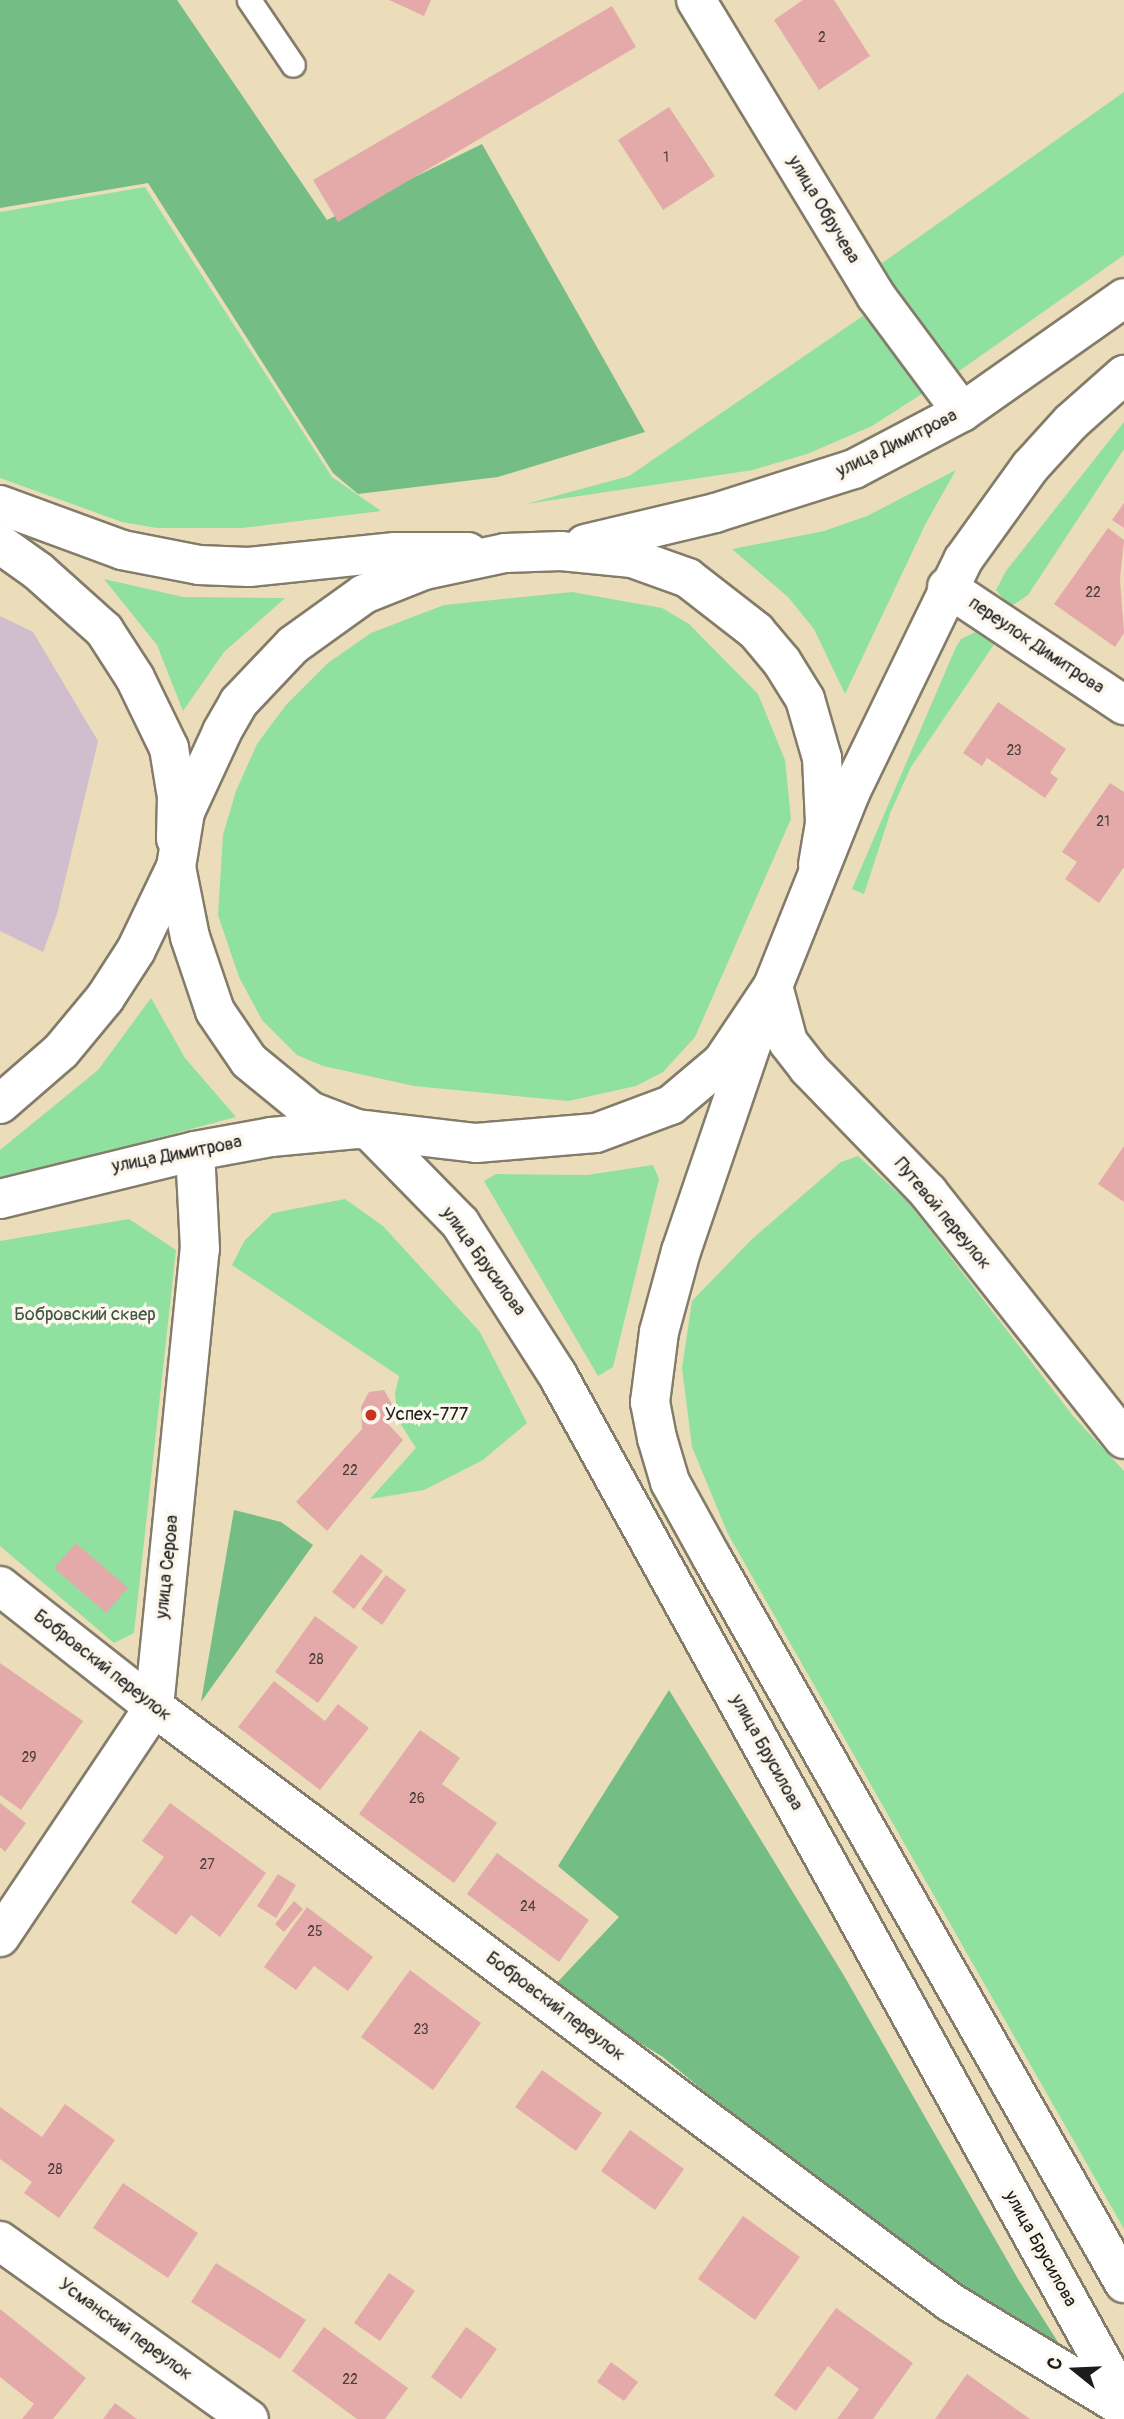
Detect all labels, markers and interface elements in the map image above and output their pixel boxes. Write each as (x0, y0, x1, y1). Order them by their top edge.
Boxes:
house number: 2 (818, 30, 826, 46)
house number: 1 (663, 150, 669, 166)
street label: улица Обручева (782, 152, 864, 268)
street label: улица Димитрова (833, 405, 961, 483)
house number: 22 (1085, 585, 1101, 601)
street label: переулок Димитрова (964, 593, 1108, 699)
house number: 23 (1006, 743, 1022, 759)
house number: 21 (1096, 814, 1110, 830)
street label: улица Димитрова (110, 1132, 244, 1178)
street label: Путевой переулок (889, 1154, 995, 1274)
street label: улица Брусилова (436, 1203, 530, 1321)
park label: Бобровский сквер (14, 1304, 156, 1326)
place label: Успех-777 (385, 1404, 468, 1426)
marker: Успех-777 (363, 1407, 379, 1423)
house number: 22 (342, 1463, 358, 1479)
street label: улица Серова (152, 1514, 184, 1620)
street label: Бобровский переулок (29, 1606, 175, 1726)
house number: 28 (309, 1652, 323, 1668)
street label: улица Брусилова (725, 1691, 807, 1815)
house number: 29 (21, 1750, 37, 1766)
house number: 26 (409, 1791, 425, 1807)
house number: 27 (199, 1857, 215, 1873)
house number: 24 (520, 1899, 536, 1915)
house number: 25 (307, 1924, 323, 1940)
street label: Бобровский переулок (481, 1948, 629, 2066)
house number: 23 (413, 2022, 429, 2038)
house number: 28 (48, 2162, 62, 2178)
street label: улица Брусилова (999, 2187, 1081, 2311)
street label: Усманский переулок (54, 2274, 196, 2386)
north arrow (1040, 2335, 1110, 2405)
text: С (1042, 2354, 1068, 2373)
house number: 22 (342, 2372, 358, 2388)

